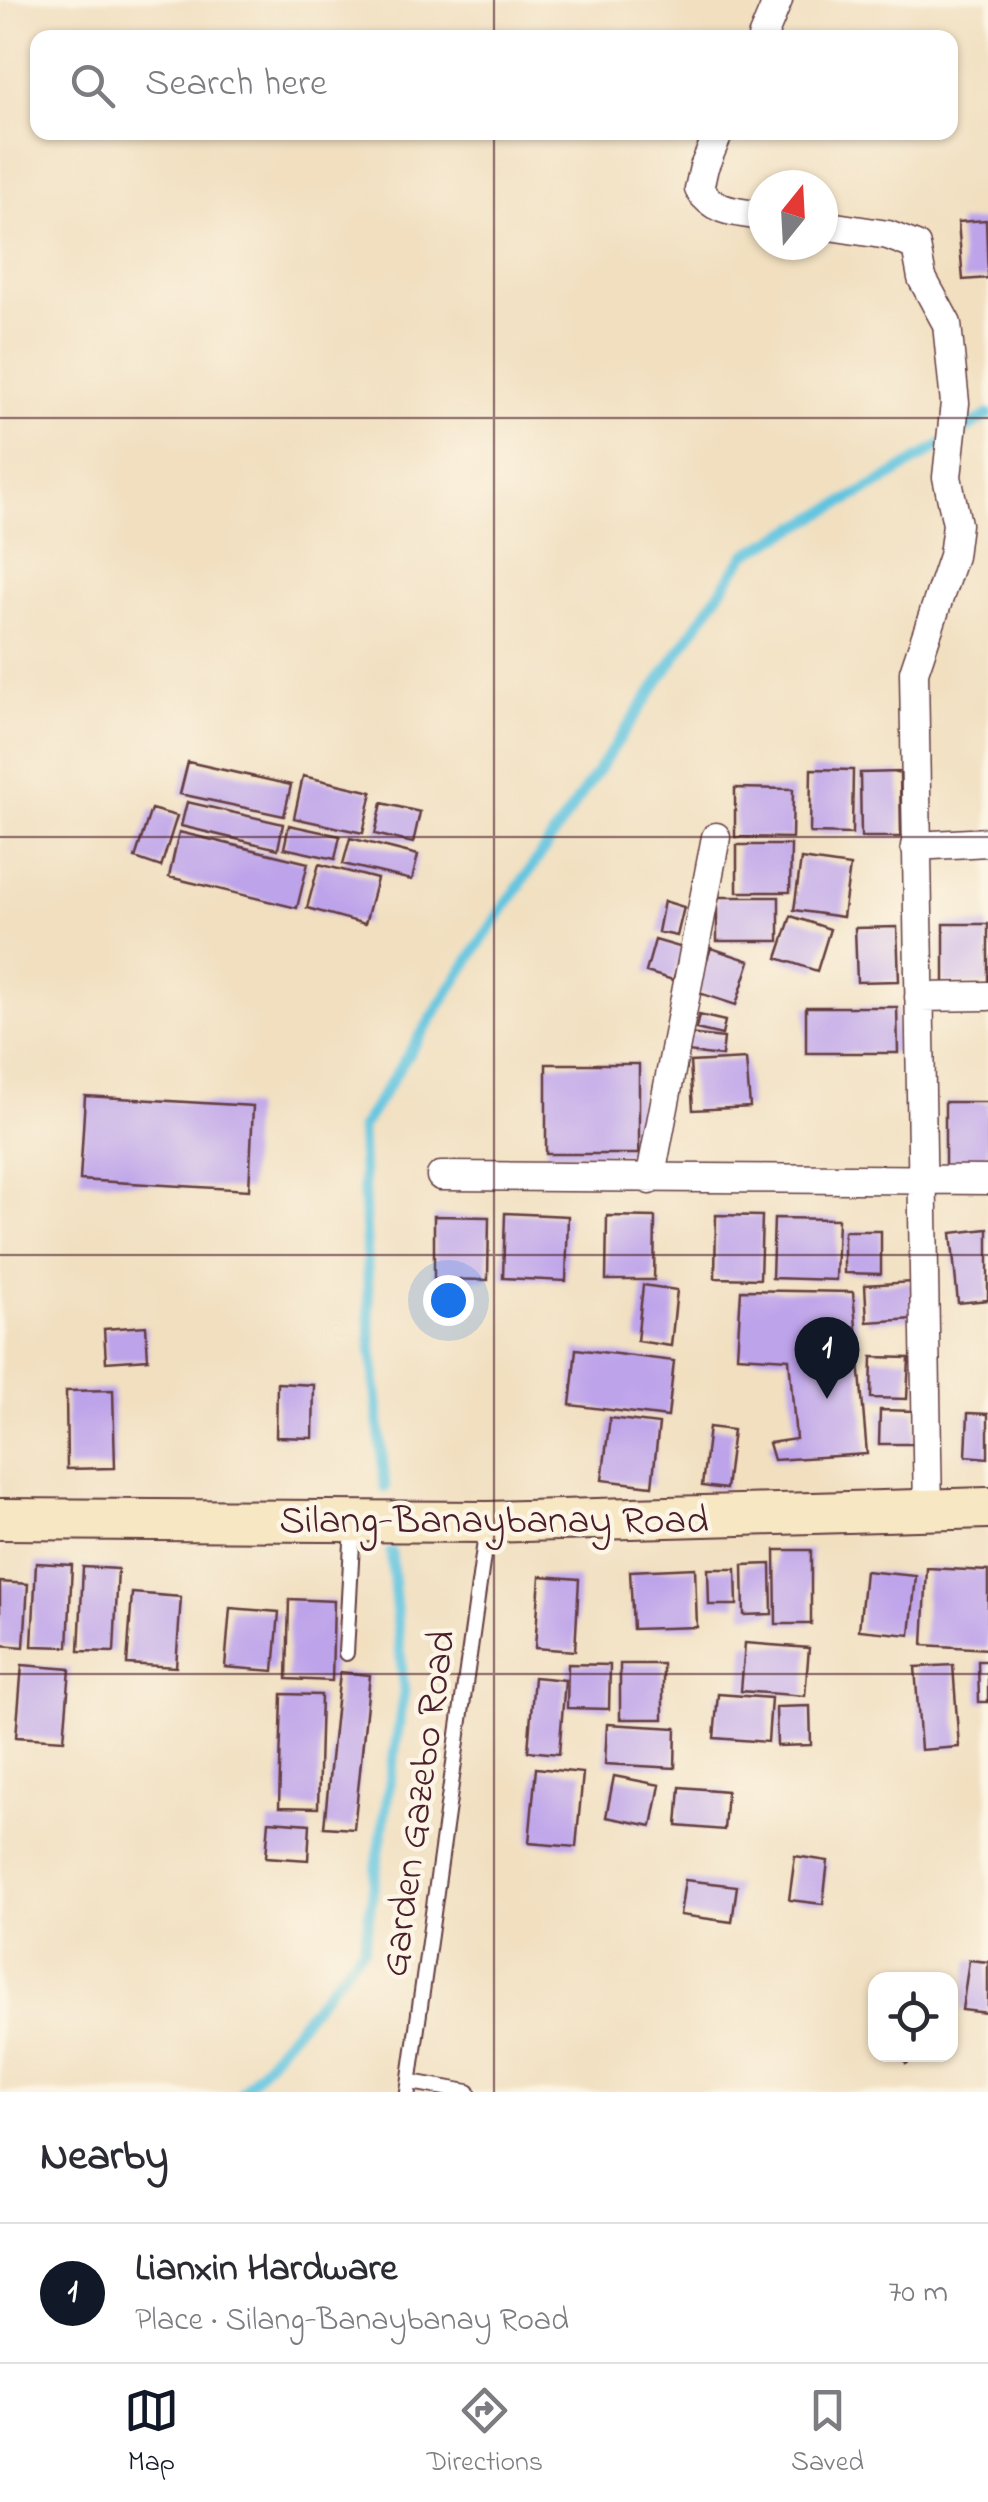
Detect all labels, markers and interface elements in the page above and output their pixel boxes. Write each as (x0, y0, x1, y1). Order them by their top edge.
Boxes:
search box (30, 30, 958, 140)
text: Search here (145, 57, 327, 113)
icon: search (65, 58, 120, 113)
north arrow (748, 170, 838, 260)
your location (423, 1275, 474, 1326)
pin: 1 (794, 1316, 860, 1399)
street label: Silang-Banaybanay Road (279, 1493, 709, 1552)
street label: Garden Gazebo Road (367, 1626, 474, 1981)
map controls (868, 1972, 958, 2062)
button: locate (868, 1972, 958, 2062)
text: Nearby (40, 2127, 168, 2188)
text: Lianxin Hardware (135, 2242, 397, 2298)
text: 1 (67, 2270, 78, 2317)
text: 70 m (888, 2270, 948, 2317)
text: Place · Silang-Banaybanay Road (135, 2298, 569, 2345)
tab: Map (124, 2383, 179, 2484)
tab: Directions (427, 2383, 543, 2484)
tab: Saved (791, 2383, 864, 2484)

